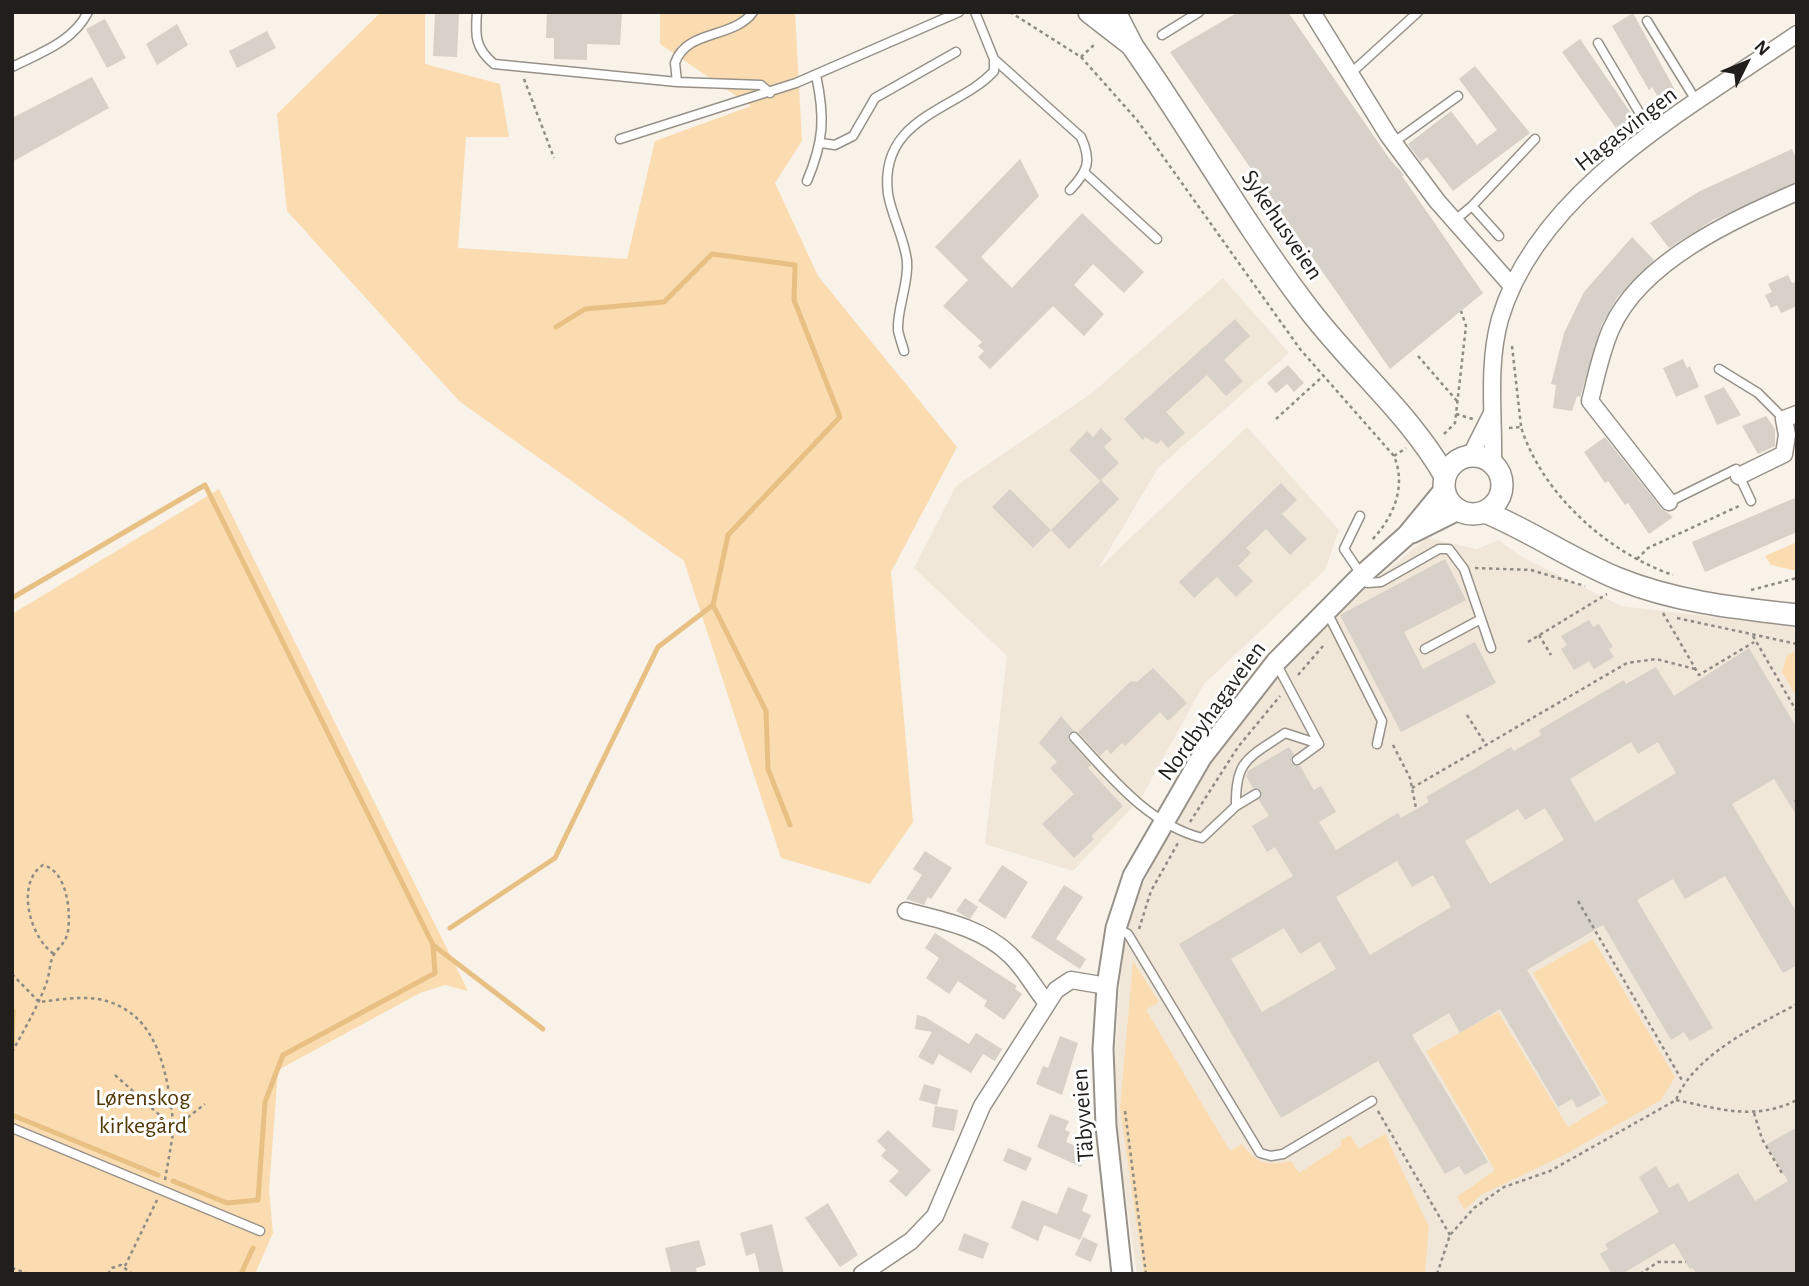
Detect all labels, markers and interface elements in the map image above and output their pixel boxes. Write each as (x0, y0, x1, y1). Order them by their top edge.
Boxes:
north arrow (1711, 28, 1781, 98)
text: N (1750, 37, 1773, 60)
street label: Hagasvingen (1569, 80, 1683, 178)
street label: Sykehusveien (1235, 165, 1329, 285)
street label: Nordbyhagaveien (1152, 636, 1272, 786)
street label: Täbyveien (1065, 1067, 1101, 1163)
park label: Lørenskog kirkegård (95, 1084, 191, 1140)

